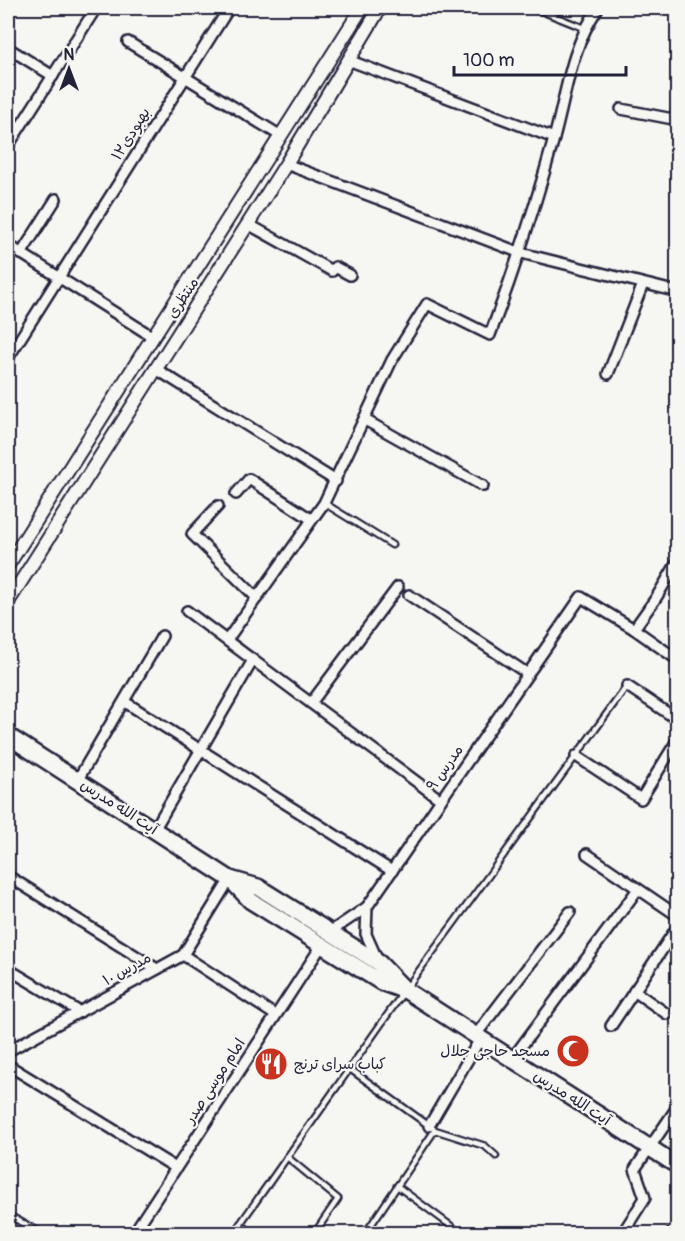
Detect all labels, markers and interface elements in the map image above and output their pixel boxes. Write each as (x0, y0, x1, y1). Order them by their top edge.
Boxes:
north arrow (39, 39, 99, 99)
scale bar (454, 39, 626, 77)
text: N (64, 45, 75, 65)
text: 100 m (463, 49, 515, 72)
street label: بهبودی۱۲ (107, 104, 155, 164)
street label: منتظری (163, 274, 203, 322)
street label: مدرس ۹ (422, 741, 468, 795)
street label: آیت الله مدرس (77, 775, 162, 840)
street label: مدرس ۱۰ (99, 948, 155, 990)
mosque icon: مسجد حاجی جلال (555, 1033, 591, 1069)
street label: امام موسی صدر (180, 1035, 250, 1129)
place label: مسجد حاجی جلال (440, 1042, 550, 1061)
restaurant icon: کباب سرای ترنج (253, 1046, 289, 1082)
place label: کباب سرای ترنج (294, 1055, 386, 1074)
street label: آیت الله مدرس (530, 1066, 615, 1131)

